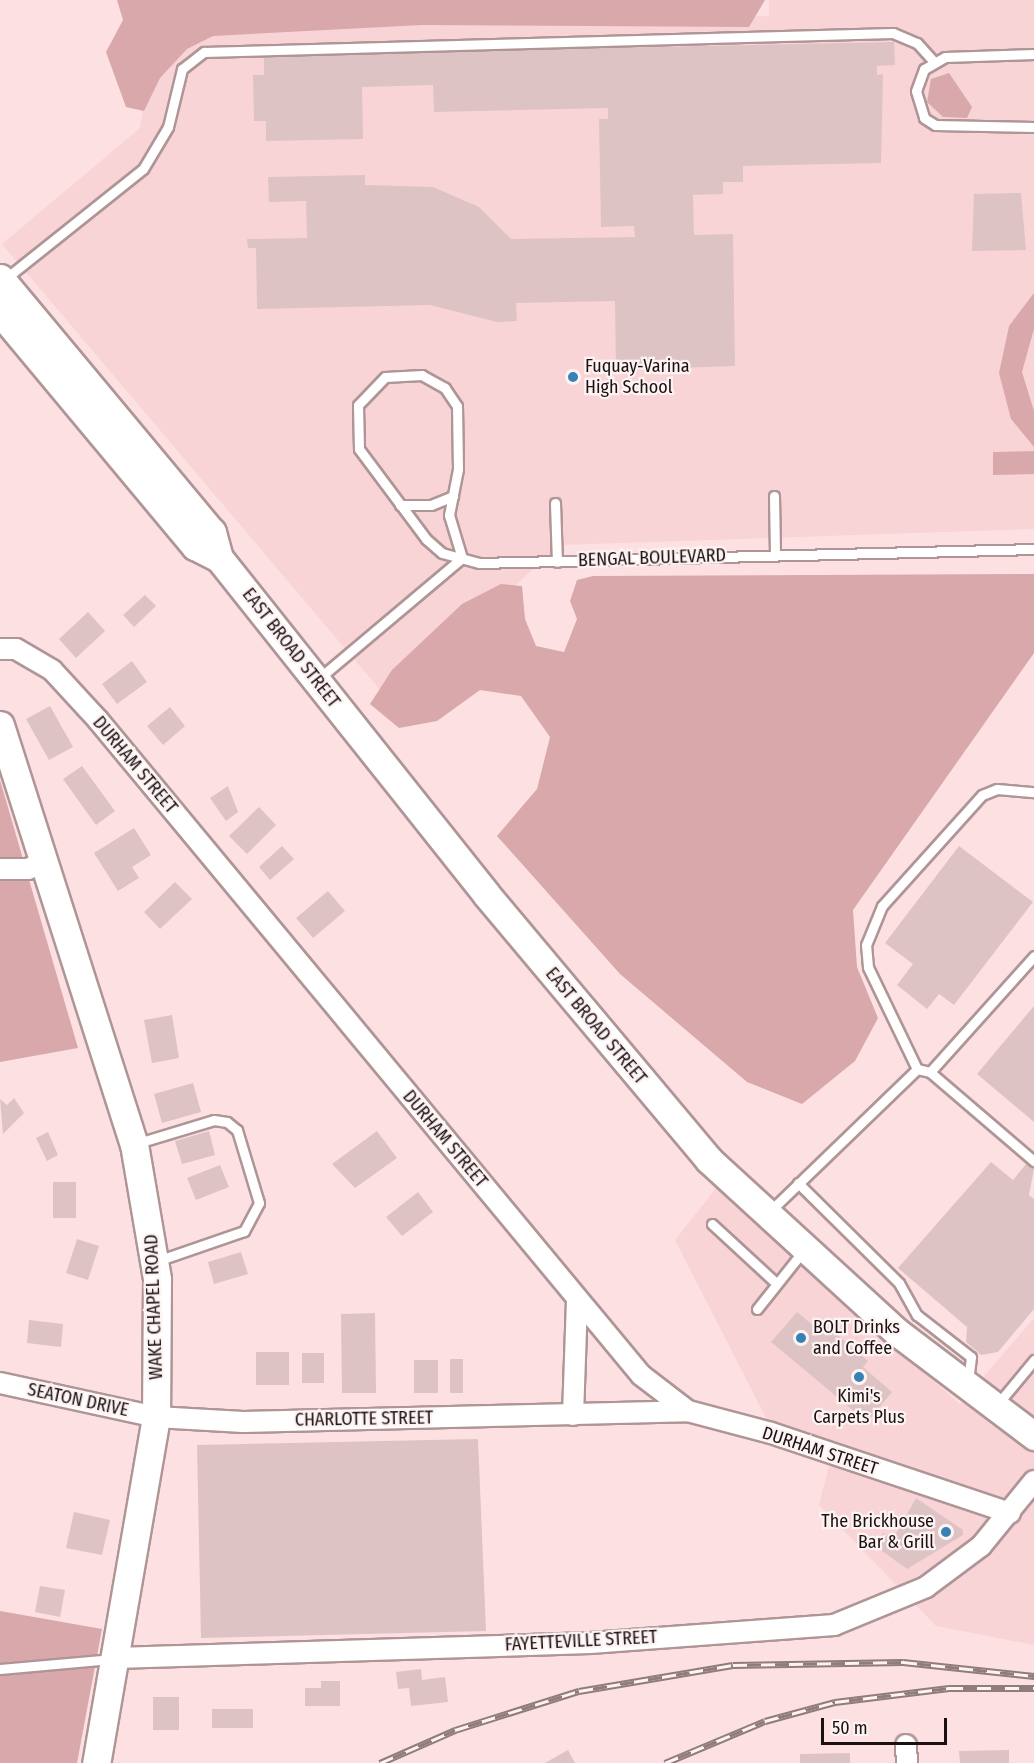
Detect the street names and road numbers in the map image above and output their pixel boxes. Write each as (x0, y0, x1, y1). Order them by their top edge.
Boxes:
street label: BENGAL BOULEVARD (578, 545, 726, 571)
street label: EAST BROAD STREET (238, 584, 344, 712)
street label: DURHAM STREET (88, 712, 182, 818)
street label: EAST BROAD STREET (541, 963, 651, 1089)
street label: DURHAM STREET (398, 1086, 492, 1192)
street label: WAKE CHAPEL ROAD (141, 1234, 167, 1380)
street label: SEATON DRIVE (26, 1379, 130, 1421)
street label: CHARLOTTE STREET (295, 1407, 433, 1431)
street label: DURHAM STREET (760, 1422, 880, 1480)
street label: FAYETTEVILLE STREET (504, 1626, 658, 1656)

